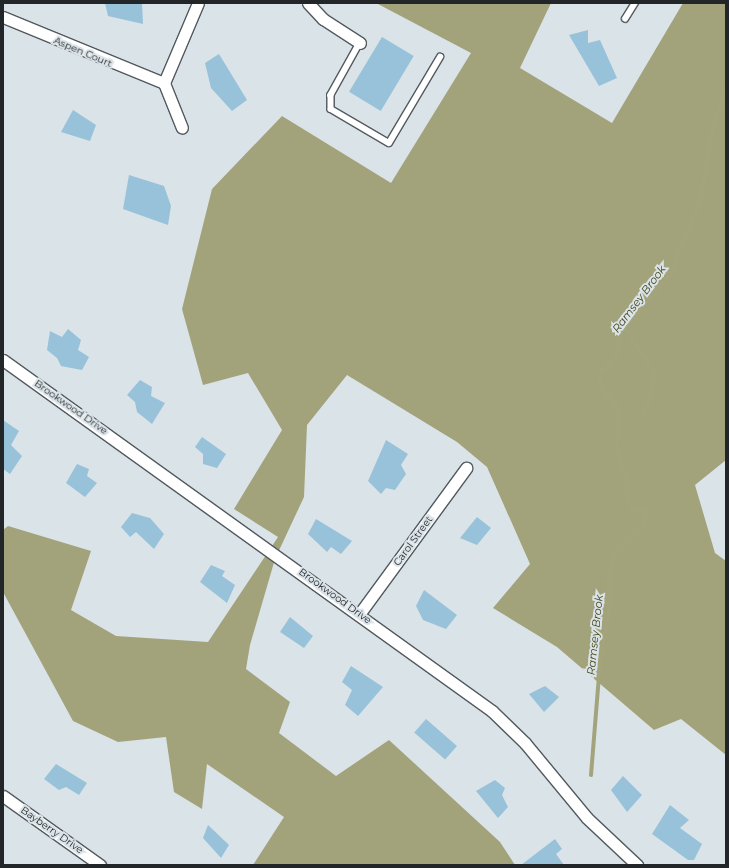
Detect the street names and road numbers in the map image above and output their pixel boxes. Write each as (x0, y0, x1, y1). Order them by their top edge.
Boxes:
street label: Aspen Court (52, 34, 114, 70)
street label: Brookwood Drive (32, 377, 110, 437)
street label: Carol Street (391, 514, 435, 568)
street label: Brookwood Drive (297, 566, 373, 626)
street label: Bayberry Drive (18, 804, 86, 856)

